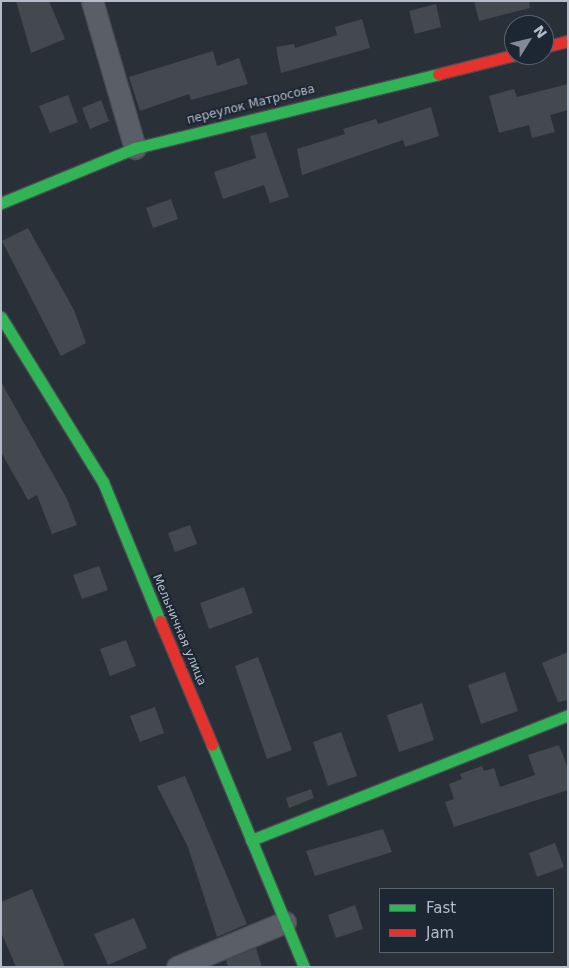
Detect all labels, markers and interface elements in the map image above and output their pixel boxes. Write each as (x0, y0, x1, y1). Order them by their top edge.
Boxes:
north arrow (504, 15, 554, 65)
text: N (530, 22, 550, 41)
street label: переулок Матросова (185, 82, 317, 128)
street label: Мельничная улица (149, 572, 209, 688)
legend (379, 888, 554, 953)
text: Fast (426, 899, 456, 917)
text: Jam (426, 924, 454, 942)

